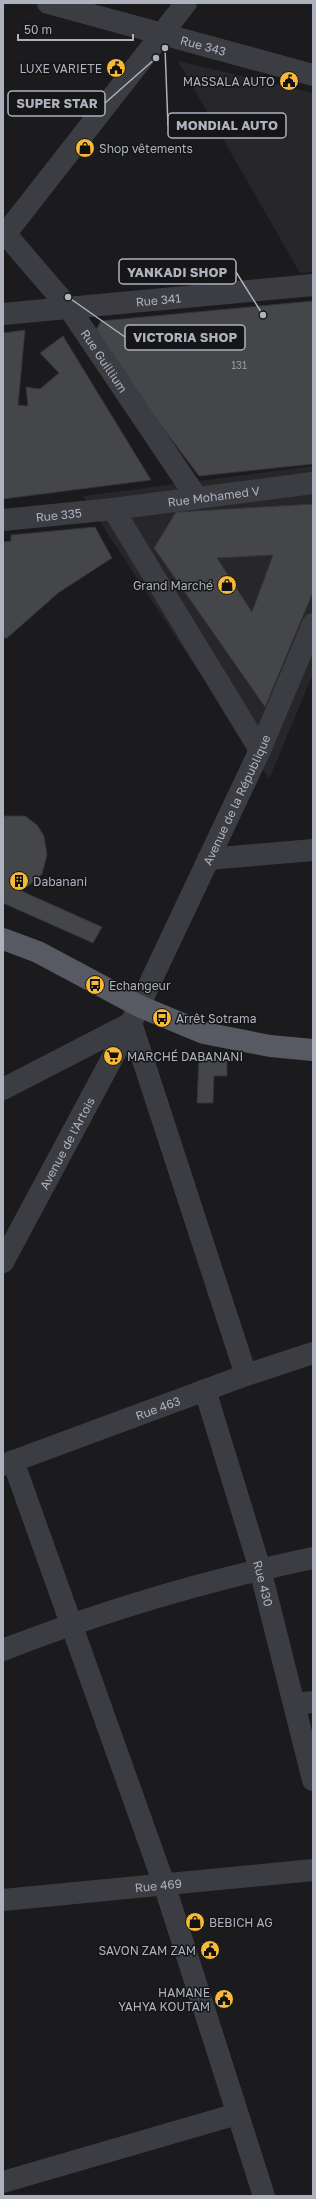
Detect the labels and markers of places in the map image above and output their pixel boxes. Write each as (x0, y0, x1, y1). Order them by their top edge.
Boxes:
public building icon: LUXE VARIETE (105, 57, 127, 79)
place label: LUXE VARIETE (19, 61, 102, 76)
public building icon: MASSALA AUTO (278, 70, 300, 92)
place label: MASSALA AUTO (183, 74, 275, 89)
callout: SUPER STAR (8, 91, 105, 116)
callout: MONDIAL AUTO (168, 113, 286, 138)
shop icon: Shop vêtements (74, 137, 96, 159)
place label: Shop vêtements (99, 141, 193, 156)
callout: YANKADI SHOP (119, 259, 236, 284)
callout: VICTORIA SHOP (125, 325, 245, 350)
shop icon: Grand Marché (216, 574, 238, 596)
place label: Grand Marché (133, 578, 213, 593)
building icon: Dabanani (8, 870, 30, 892)
place label: Dabanani (33, 874, 87, 889)
bus stop icon: Echangeur (84, 974, 106, 996)
place label: Echangeur (109, 978, 171, 993)
bus stop icon: Arrêt Sotrama (151, 1007, 173, 1029)
place label: Arrêt Sotrama (176, 1011, 256, 1026)
supermarket icon: MARCHÉ DABANANI (102, 1045, 124, 1067)
place label: MARCHÉ DABANANI (127, 1049, 243, 1064)
shop icon: BEBICH AG (184, 1911, 206, 1933)
place label: BEBICH AG (209, 1915, 273, 1930)
public building icon: SAVON ZAM ZAM (199, 1939, 221, 1961)
place label: SAVON ZAM ZAM (99, 1943, 196, 1958)
place label: HAMANE YAHYA KOUTAM (118, 1985, 210, 2014)
public building icon: HAMANE YAHYA KOUTAM (213, 1988, 235, 2010)

